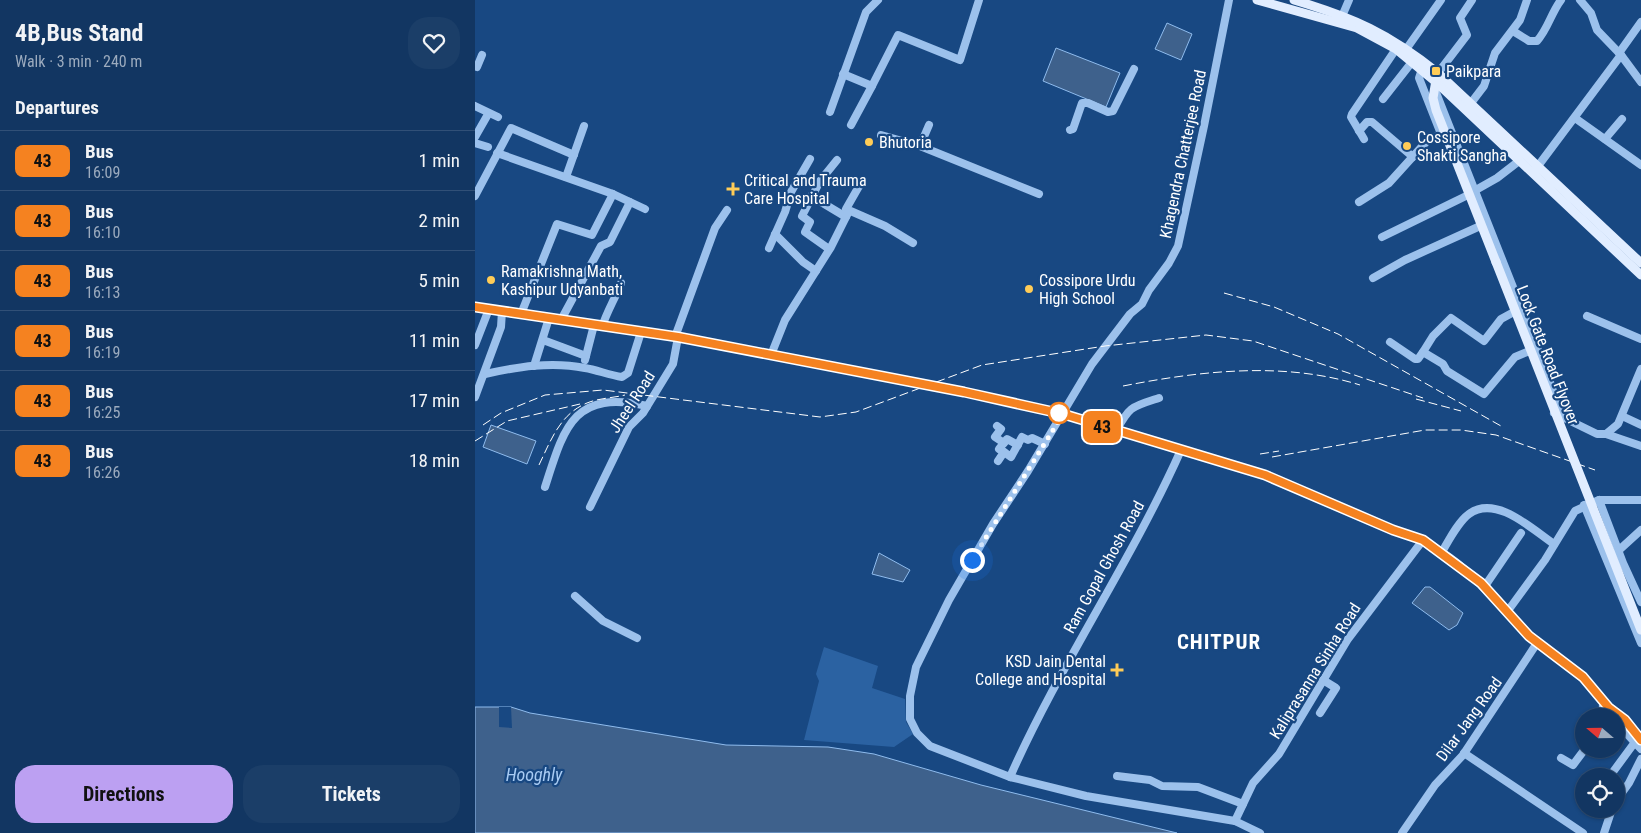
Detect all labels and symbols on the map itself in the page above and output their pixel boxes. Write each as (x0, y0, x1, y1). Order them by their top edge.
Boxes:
place label: Paikpara (1446, 62, 1501, 81)
marker: Paikpara (1430, 65, 1442, 77)
street label: Khagendra Chatterjee Road (1156, 68, 1210, 240)
place label: Cossipore Shakti Sangha (1417, 128, 1507, 165)
place label: Bhutoria (879, 133, 932, 152)
marker: Bhutoria (863, 136, 875, 148)
marker: Cossipore Shakti Sangha (1401, 140, 1413, 152)
place label: Critical and Trauma Care Hospital (744, 171, 867, 208)
marker: Critical and Trauma Care Hospital (726, 182, 740, 196)
place label: Ramakrishna Math, Kashipur Udyanbati (501, 262, 623, 299)
place label: Cossipore Urdu High School (1039, 271, 1136, 308)
marker: Ramakrishna Math, Kashipur Udyanbati (485, 274, 497, 286)
marker: Cossipore Urdu High School (1023, 283, 1035, 295)
street label: Lock Gate Road Flyover (1513, 283, 1583, 427)
street label: Jheel Road (605, 367, 659, 437)
unlabelled marker (1048, 402, 1070, 424)
line badge: 43 (1079, 411, 1125, 443)
street label: Ram Gopal Ghosh Road (1060, 498, 1148, 636)
your location (960, 548, 985, 573)
street label: Kaliprasanna Sinha Road (1265, 600, 1365, 742)
district label: CHITPUR (1177, 630, 1261, 654)
place label: KSD Jain Dental College and Hospital (975, 652, 1106, 689)
marker: KSD Jain Dental College and Hospital (1110, 663, 1124, 677)
street label: Dilar Jang Road (1432, 673, 1506, 765)
north arrow (1575, 708, 1625, 758)
water label: Hooghly (506, 764, 563, 785)

